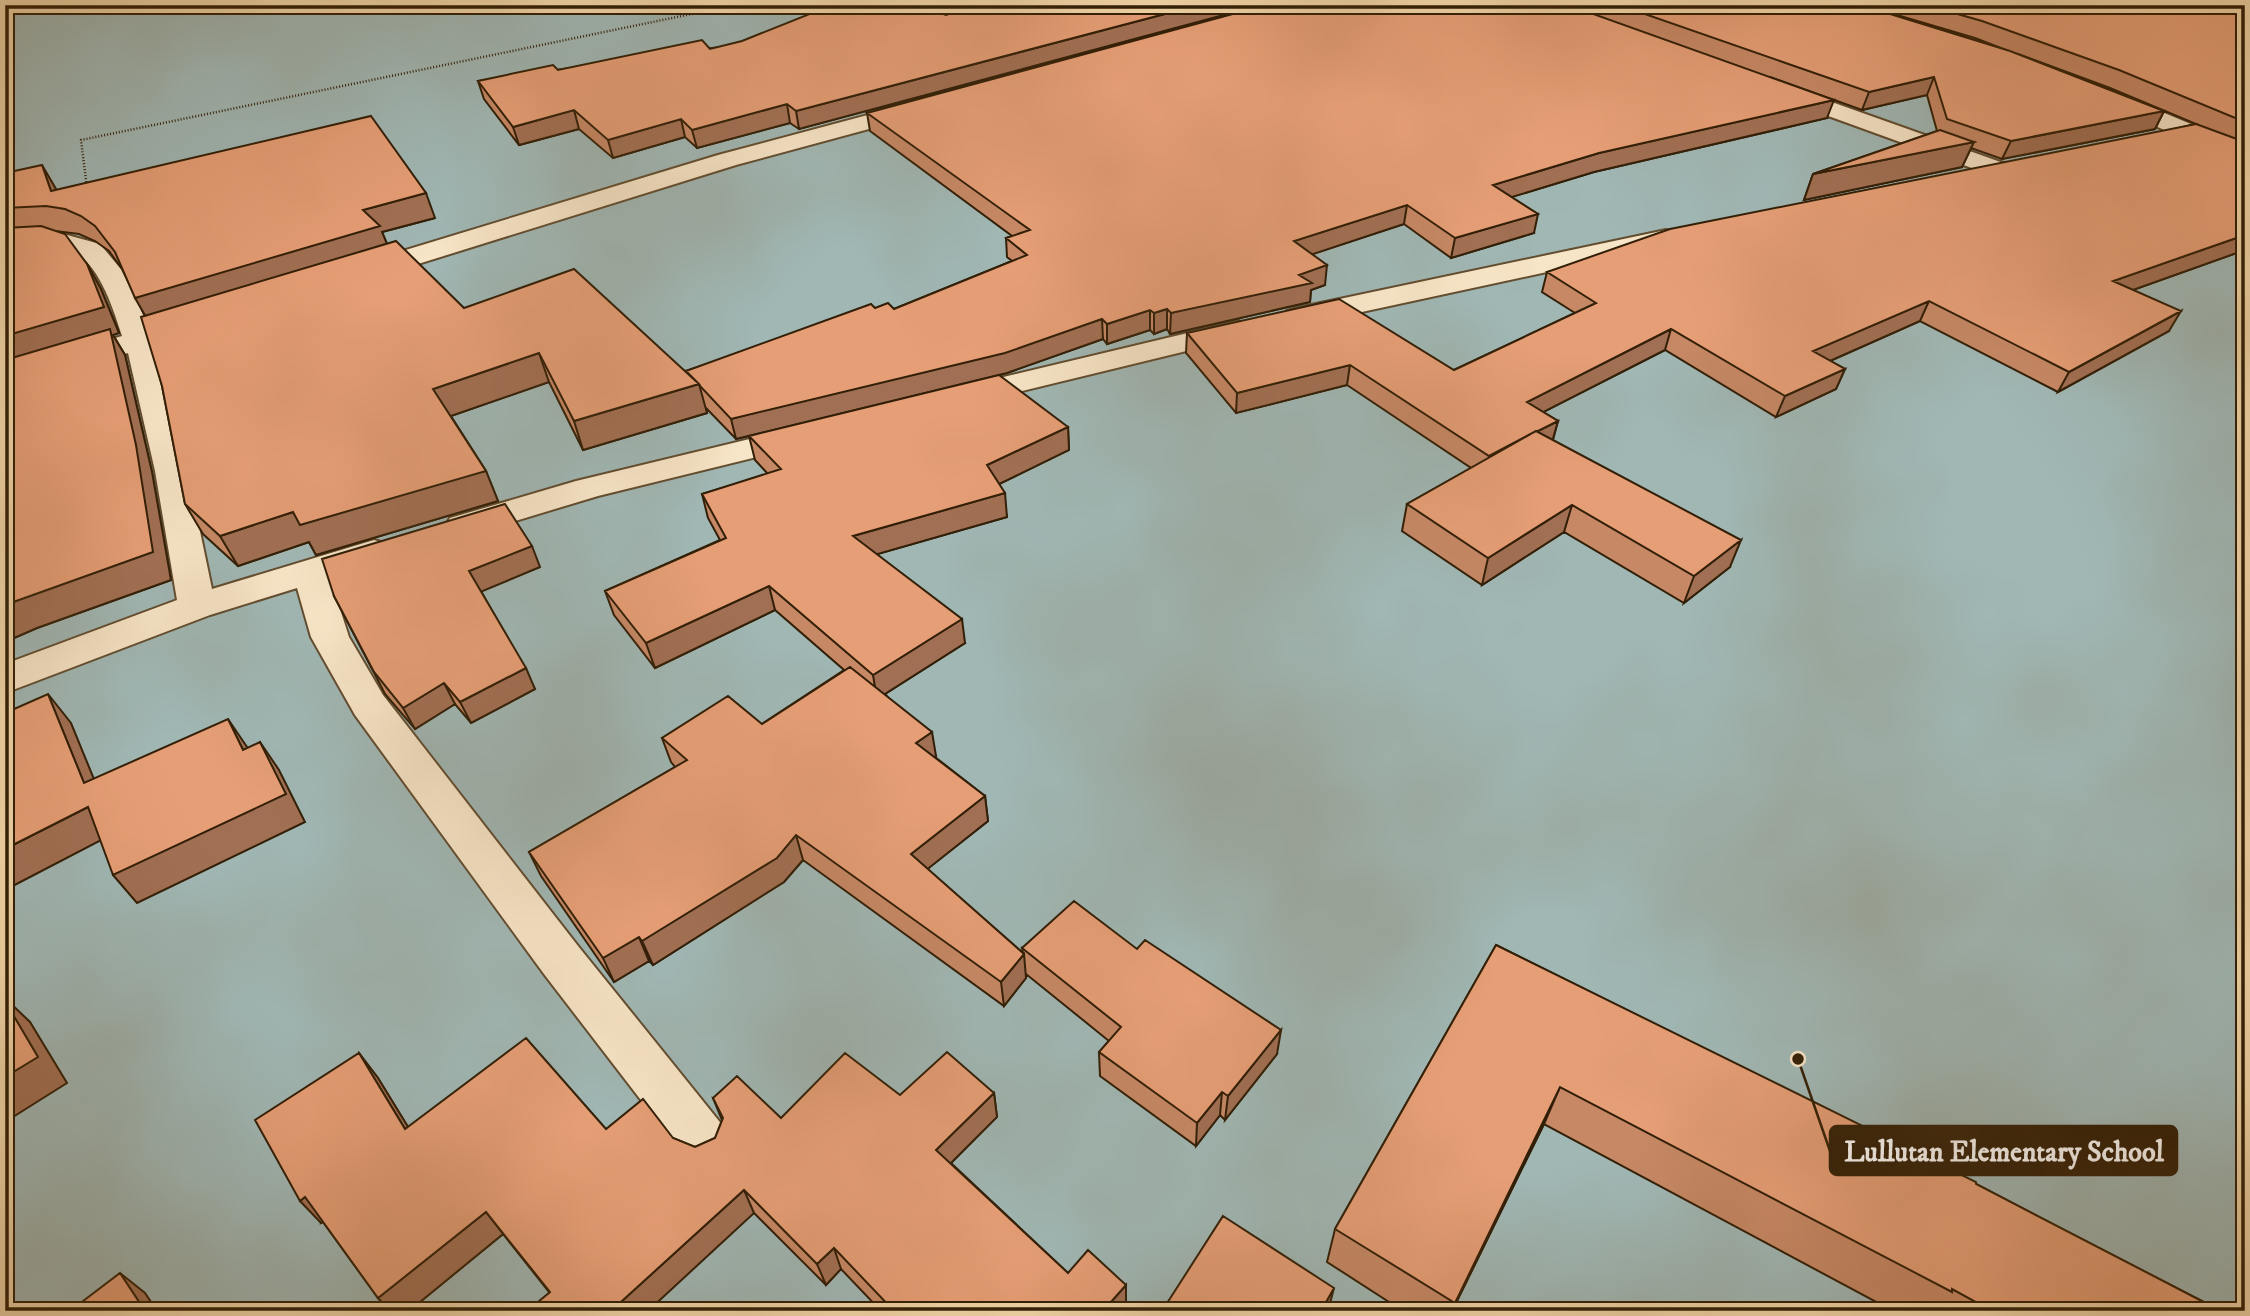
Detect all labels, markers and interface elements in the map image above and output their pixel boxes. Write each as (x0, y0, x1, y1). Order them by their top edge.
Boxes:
callout: Lullutan Elementary School (1830, 1126, 2177, 1175)
text: Lullutan Elementary School (1844, 1135, 2164, 1170)

